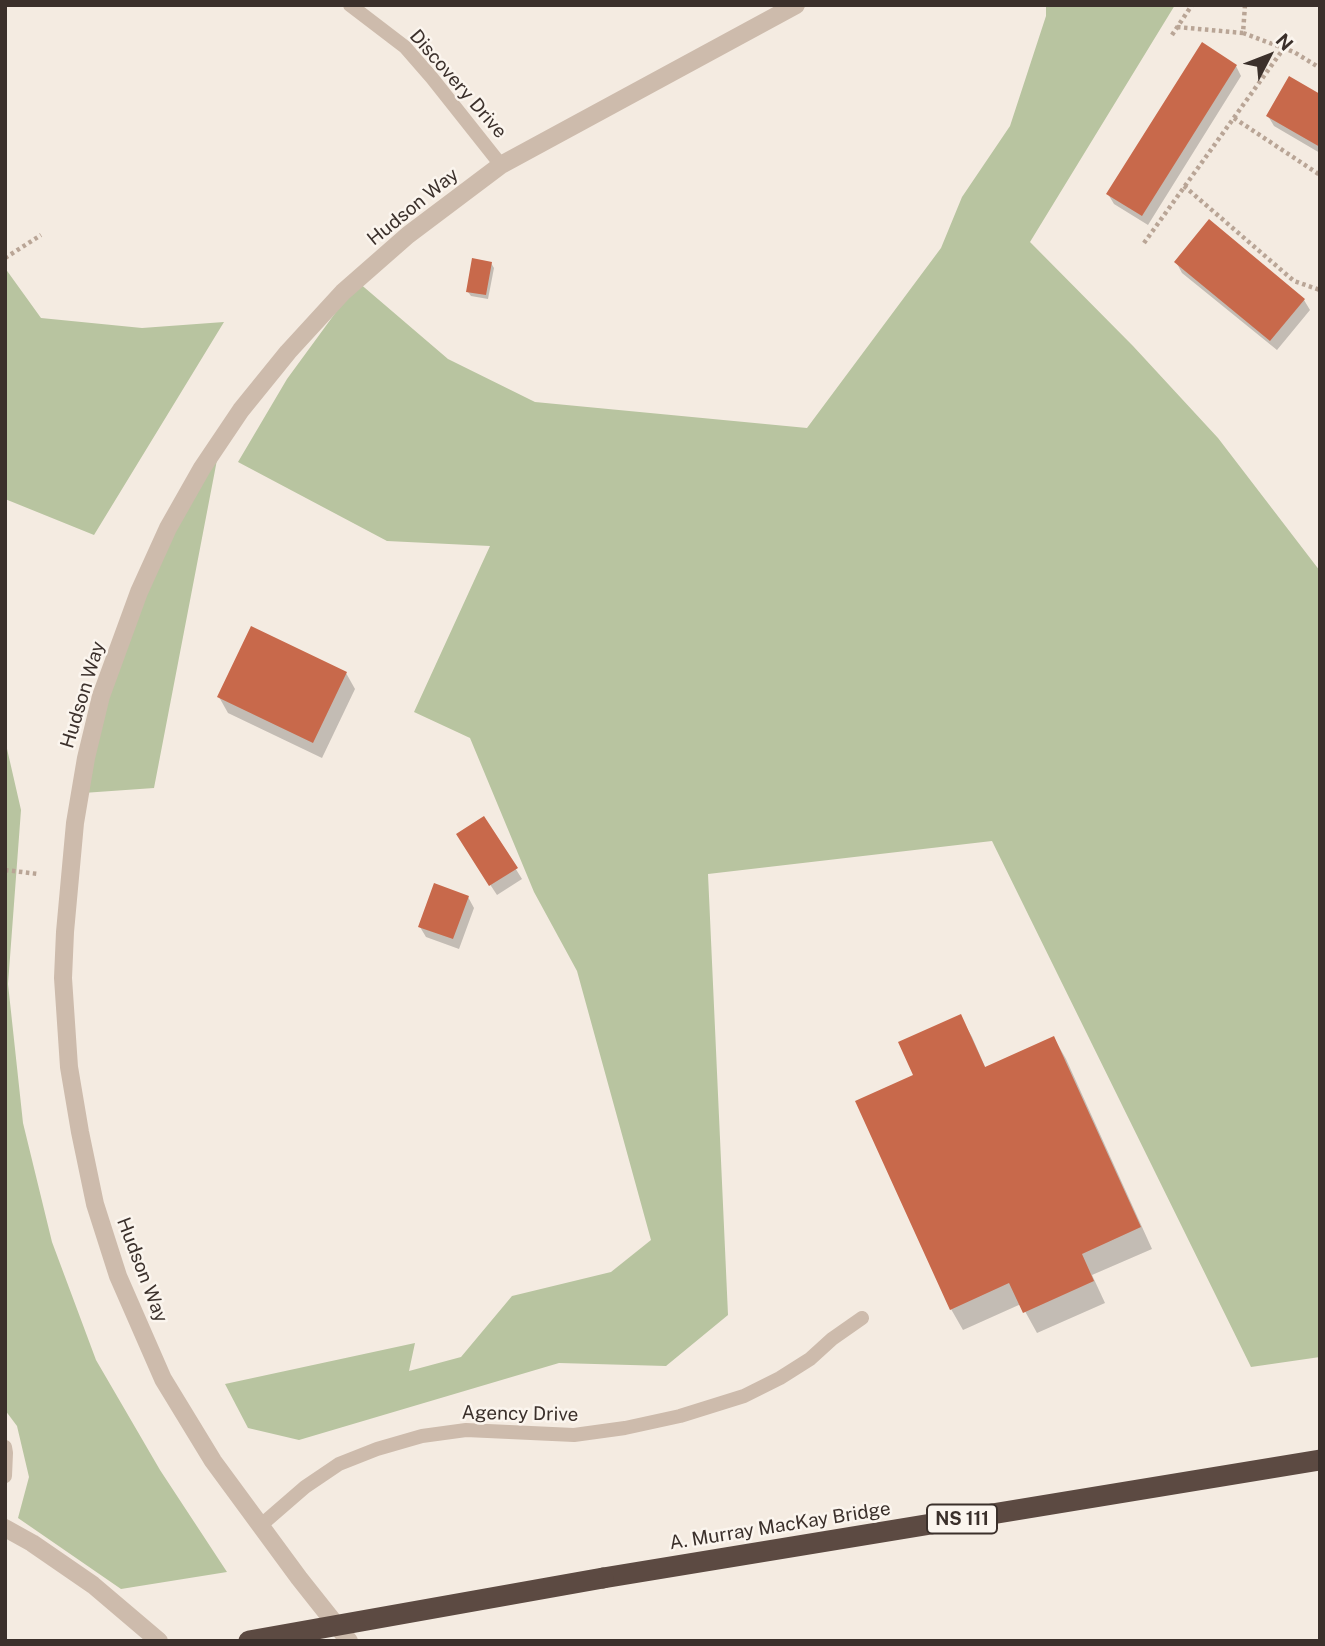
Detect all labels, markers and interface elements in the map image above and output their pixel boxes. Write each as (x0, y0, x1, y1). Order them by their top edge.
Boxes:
north arrow (1234, 21, 1304, 91)
street label: Discovery Drive (405, 25, 511, 143)
text: N (1271, 29, 1298, 55)
street label: Hudson Way (363, 163, 463, 251)
street label: Hudson Way (56, 639, 110, 751)
street label: Hudson Way (112, 1214, 172, 1326)
street label: Agency Drive (461, 1402, 579, 1426)
street label: A. Murray MacKay Bridge (668, 1497, 892, 1555)
road number: NS 111 (927, 1504, 997, 1534)

